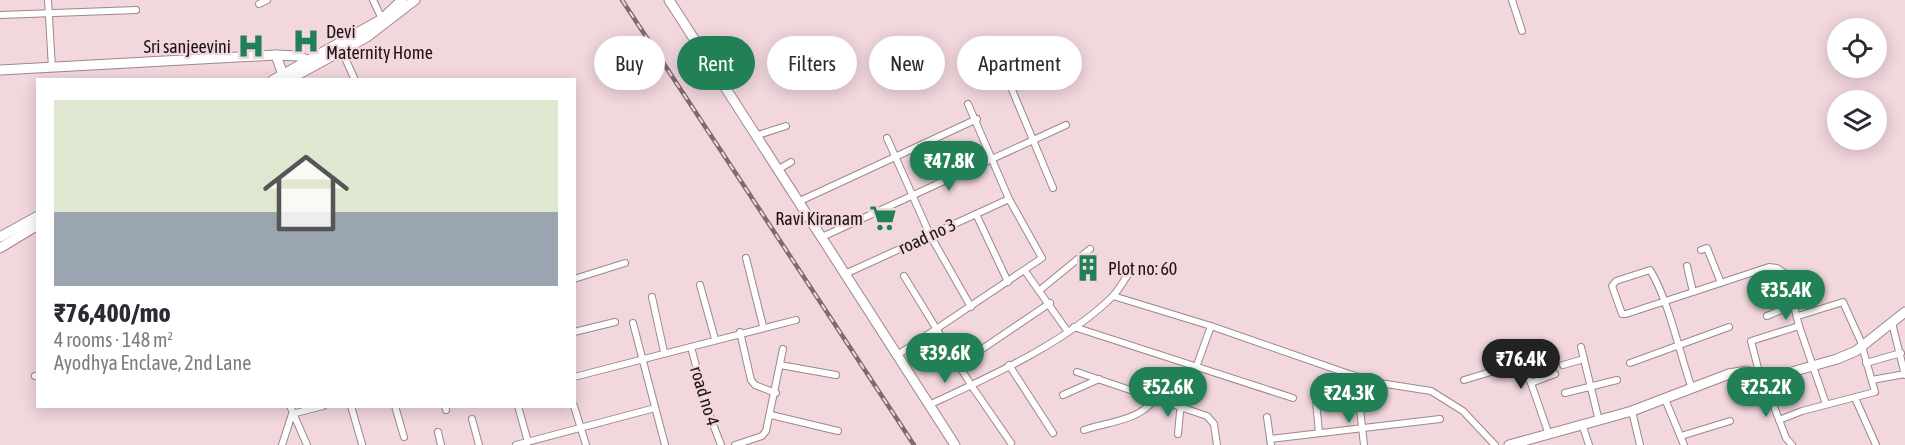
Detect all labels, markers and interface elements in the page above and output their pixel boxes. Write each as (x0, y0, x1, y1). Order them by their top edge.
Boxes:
map controls (1827, 18, 1887, 150)
button: locate (1827, 18, 1887, 78)
place label: Devi Maternity Home (326, 21, 433, 63)
hospital icon: Devi Maternity Home (291, 26, 321, 56)
hospital icon: Sri sanjeevini (236, 31, 266, 61)
place label: Sri sanjeevini (143, 36, 231, 57)
chip: Buy (594, 36, 665, 90)
chip: Rent (677, 36, 755, 90)
chip: Filters (767, 36, 857, 90)
chip: New (869, 36, 945, 90)
chip: Apartment (957, 36, 1082, 90)
button: layers (1827, 90, 1887, 150)
icon: home (252, 139, 360, 247)
pin: ₹47.8K (900, 141, 998, 192)
text: ₹47.8K (924, 149, 974, 172)
supermarket icon: Ravi Kiranam (868, 203, 898, 233)
place label: Ravi Kiranam (775, 208, 863, 229)
street label: road no 3 (895, 214, 959, 258)
building icon: Plot no: 60 (1073, 253, 1103, 283)
place label: Plot no: 60 (1108, 258, 1177, 279)
pin: ₹35.4K (1737, 270, 1835, 321)
text: ₹35.4K (1761, 278, 1811, 301)
text: ₹76,400/mo (54, 298, 171, 328)
text: 4 rooms · 148 m² (54, 328, 173, 351)
pin: ₹39.6K (896, 333, 994, 384)
pin: ₹76.4K (1472, 339, 1570, 390)
text: ₹39.6K (920, 341, 970, 364)
text: ₹76.4K (1496, 347, 1546, 370)
text: Ayodhya Enclave, 2nd Lane (54, 351, 251, 374)
street label: road no 4 (686, 364, 724, 428)
pin: ₹52.6K (1119, 367, 1217, 418)
pin: ₹25.2K (1717, 367, 1815, 418)
pin: ₹24.3K (1300, 373, 1398, 424)
text: ₹52.6K (1143, 375, 1193, 398)
text: ₹25.2K (1741, 375, 1791, 398)
text: ₹24.3K (1324, 381, 1374, 404)

